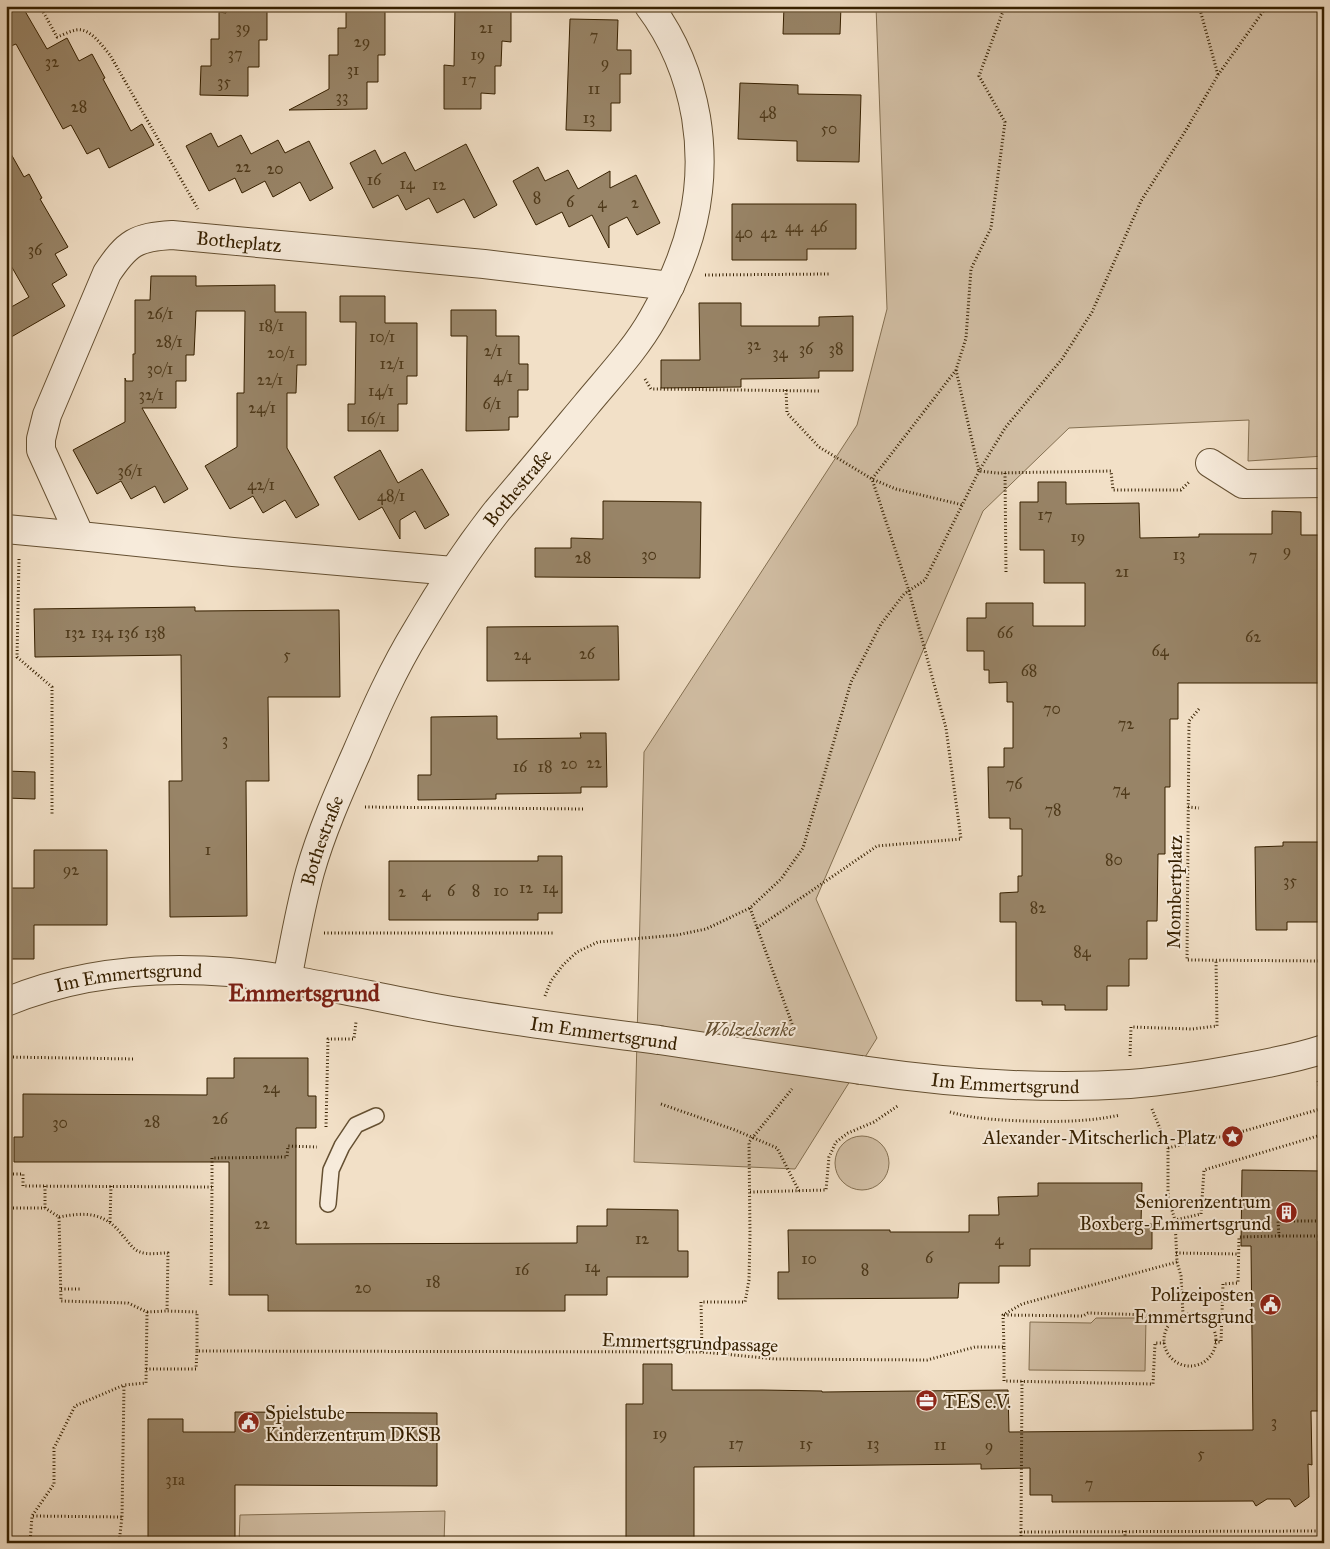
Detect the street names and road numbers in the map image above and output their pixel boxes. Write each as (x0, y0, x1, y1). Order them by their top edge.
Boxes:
street label: Botheplatz (195, 226, 283, 257)
street label: Bothestraße (478, 444, 557, 531)
street label: Bothestraße (296, 792, 349, 888)
street label: Mombertplatz (1162, 835, 1187, 949)
street label: Im Emmertsgrund (52, 959, 203, 997)
street label: Im Emmertsgrund (529, 1012, 679, 1056)
street label: Im Emmertsgrund (930, 1068, 1080, 1099)
street label: Emmertsgrundpassage (601, 1328, 779, 1358)

